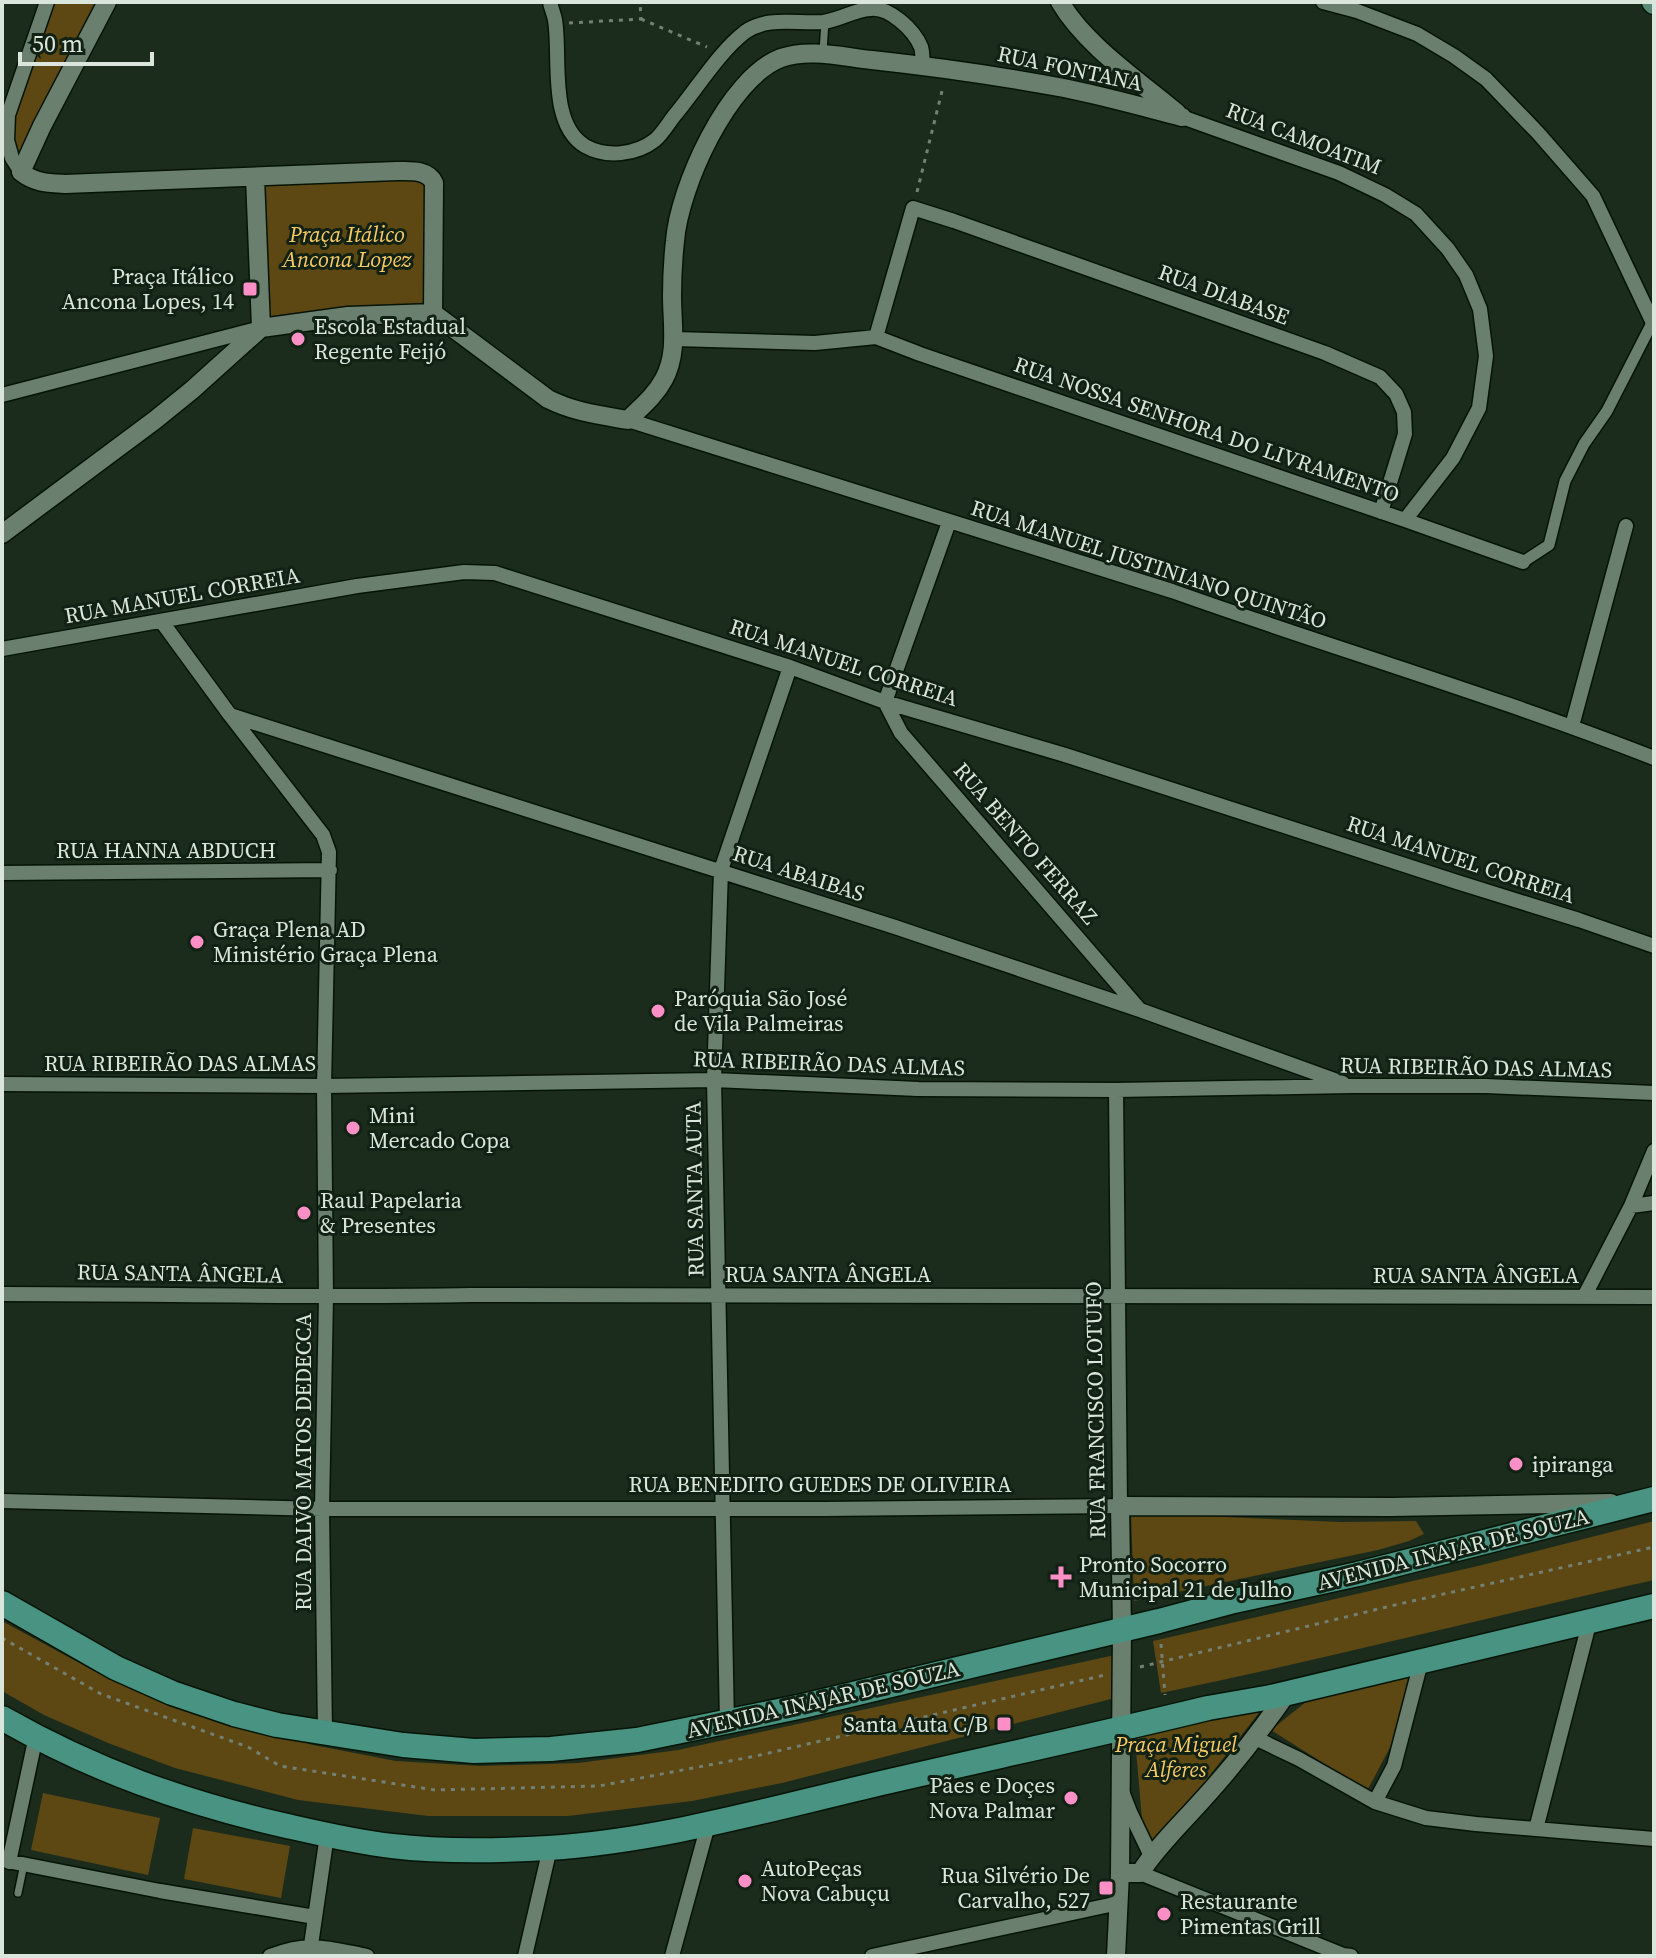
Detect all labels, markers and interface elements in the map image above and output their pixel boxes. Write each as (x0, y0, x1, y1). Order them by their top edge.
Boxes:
scale bar (20, 16, 152, 66)
text: 50 m (32, 27, 83, 60)
street label: RUA FONTANA (995, 38, 1146, 98)
street label: RUA CAMOATIM (1222, 95, 1386, 181)
park label: Praça Itálico Ancona Lopez (280, 219, 412, 274)
street label: RUA DIABASE (1154, 256, 1294, 332)
place label: Praça Itálico Ancona Lopes, 14 (62, 261, 234, 316)
marker: Praça Itálico Ancona Lopes, 14 (241, 280, 259, 298)
place label: Escola Estadual Regente Feijó (314, 311, 466, 366)
marker: Escola Estadual Regente Feijó (289, 330, 307, 348)
street label: RUA NOSSA SENHORA DO LIVRAMENTO (1010, 349, 1404, 509)
street label: RUA MANUEL JUSTINIANO QUINTÃO (967, 492, 1331, 636)
street label: RUA MANUEL CORREIA (62, 559, 302, 630)
street label: RUA MANUEL CORREIA (726, 611, 962, 713)
street label: RUA BENTO FERRAZ (947, 756, 1105, 930)
street label: RUA MANUEL CORREIA (1343, 808, 1579, 910)
street label: RUA HANNA ABDUCH (56, 835, 276, 865)
street label: RUA ABAIBAS (729, 838, 869, 908)
place label: Graça Plena AD Ministério Graça Plena (213, 914, 439, 969)
marker: Graça Plena AD Ministério Graça Plena (188, 933, 206, 951)
place label: Paróquia São José de Vila Palmeiras (674, 983, 847, 1038)
marker: Paróquia São José de Vila Palmeiras (649, 1002, 667, 1020)
street label: RUA RIBEIRÃO DAS ALMAS (693, 1043, 965, 1083)
street label: RUA RIBEIRÃO DAS ALMAS (44, 1048, 316, 1078)
street label: RUA RIBEIRÃO DAS ALMAS (1340, 1050, 1612, 1084)
place label: Mini Mercado Copa (369, 1100, 511, 1155)
street label: RUA SANTA AUTA (677, 1101, 711, 1277)
marker: Mini Mercado Copa (344, 1119, 362, 1137)
place label: Raul Papelaria & Presentes (320, 1185, 463, 1240)
marker: Raul Papelaria & Presentes (295, 1204, 313, 1222)
street label: RUA SANTA ÂNGELA (77, 1256, 284, 1290)
street label: RUA SANTA ÂNGELA (725, 1259, 932, 1289)
street label: RUA SANTA ÂNGELA (1373, 1260, 1580, 1290)
street label: RUA FRANCISCO LOTUFO (1078, 1281, 1112, 1539)
street label: RUA DALVO MATOS DEDECCA (288, 1313, 318, 1611)
place label: ipiranga (1532, 1449, 1614, 1479)
marker: ipiranga (1507, 1455, 1525, 1473)
street label: RUA BENEDITO GUEDES DE OLIVEIRA (629, 1469, 1012, 1499)
street label: AVENIDA INAJAR DE SOUZA (1314, 1501, 1593, 1597)
place label: Pronto Socorro Municipal 21 de Julho (1079, 1549, 1292, 1604)
marker: Pronto Socorro Municipal 21 de Julho (1050, 1566, 1072, 1588)
street label: AVENIDA INAJAR DE SOUZA (684, 1653, 963, 1745)
place label: Santa Auta C/B (844, 1709, 988, 1739)
marker: Santa Auta C/B (995, 1715, 1013, 1733)
park label: Praça Miguel Alferes (1114, 1729, 1238, 1784)
place label: Pães e Doçes Nova Palmar (929, 1770, 1056, 1825)
marker: Pães e Doçes Nova Palmar (1062, 1789, 1080, 1807)
place label: AutoPeças Nova Cabuçu (761, 1853, 890, 1908)
place label: Rua Silvério De Carvalho, 527 (941, 1860, 1090, 1915)
marker: AutoPeças Nova Cabuçu (736, 1872, 754, 1890)
marker: Rua Silvério De Carvalho, 527 (1097, 1879, 1115, 1897)
place label: Restaurante Pimentas Grill (1180, 1886, 1321, 1941)
marker: Restaurante Pimentas Grill (1155, 1905, 1173, 1923)

